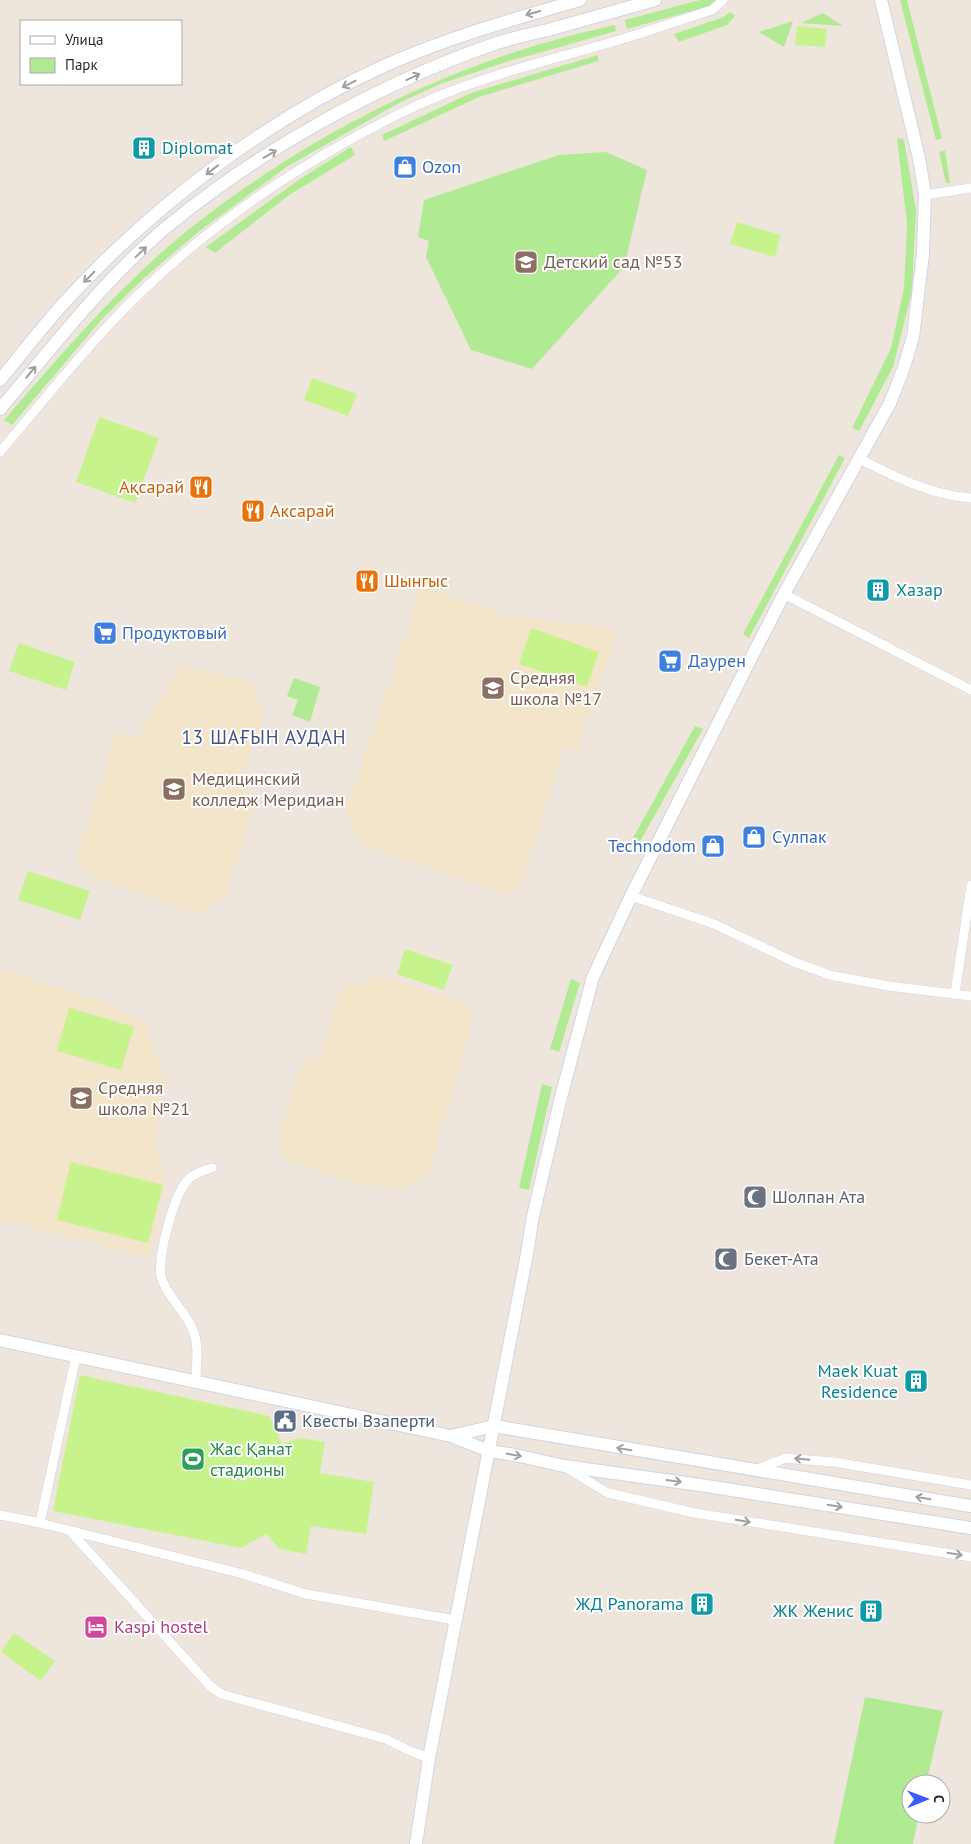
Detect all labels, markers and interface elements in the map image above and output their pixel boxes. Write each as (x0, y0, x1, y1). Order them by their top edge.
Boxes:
one-way arrow (525, 9, 541, 19)
legend (20, 20, 182, 85)
text: Улица (65, 30, 103, 49)
text: Парк (65, 55, 98, 74)
one-way arrow (405, 72, 420, 82)
one-way arrow (342, 80, 357, 89)
building icon: Diplomat (131, 135, 157, 161)
place label: Diplomat (162, 136, 233, 159)
one-way arrow (262, 148, 276, 158)
shop icon: Ozon (392, 154, 418, 180)
place label: Ozon (422, 155, 461, 178)
one-way arrow (206, 165, 219, 176)
one-way arrow (134, 246, 147, 258)
school or university icon: Детский сад №53 (513, 249, 539, 275)
place label: Детский сад №53 (544, 250, 682, 273)
one-way arrow (84, 271, 96, 283)
one-way arrow (26, 366, 37, 379)
restaurant icon: Ақсарай (188, 474, 214, 500)
place label: Ақсарай (119, 475, 184, 498)
restaurant icon: Аксарай (240, 498, 266, 524)
place label: Аксарай (270, 499, 334, 522)
restaurant icon: Шынгыс (354, 568, 380, 594)
place label: Шынгыс (384, 569, 448, 592)
building icon: Хазар (865, 577, 891, 603)
place label: Хазар (896, 578, 943, 601)
supermarket icon: Продуктовый (92, 620, 118, 646)
place label: Продуктовый (122, 621, 227, 644)
supermarket icon: Даурен (657, 648, 683, 674)
place label: Даурен (688, 649, 746, 672)
place label: Средняя школа №17 (510, 666, 602, 710)
school or university icon: Средняя школа №17 (480, 675, 506, 701)
district label: 13 ШАҒЫН АУДАН (181, 725, 347, 749)
place label: Медицинский колледж Меридиан (192, 767, 344, 811)
school or university icon: Медицинский колледж Меридиан (161, 776, 187, 802)
shop icon: Сулпак (741, 824, 767, 850)
place label: Сулпак (772, 825, 827, 848)
shop icon: Technodom (700, 833, 726, 859)
place label: Technodom (608, 834, 696, 857)
place label: Средняя школа №21 (98, 1076, 190, 1120)
school or university icon: Средняя школа №21 (68, 1085, 94, 1111)
mosque icon: Шолпан Ата (742, 1184, 768, 1210)
place label: Шолпан Ата (772, 1185, 865, 1208)
mosque icon: Бекет-Ата (713, 1246, 739, 1272)
place label: Бекет-Ата (744, 1247, 819, 1270)
place label: Maek Kuat Residence (818, 1359, 898, 1403)
building icon: Maek Kuat Residence (903, 1368, 929, 1394)
public building icon: Квесты Взаперти (272, 1408, 298, 1434)
place label: Квесты Взаперти (302, 1409, 435, 1432)
place label: Жас Қанат стадионы (209, 1437, 293, 1481)
one-way arrow (617, 1443, 633, 1453)
sports icon: Жас Қанат стадионы (180, 1446, 206, 1472)
one-way arrow (506, 1450, 522, 1460)
one-way arrow (794, 1455, 810, 1464)
one-way arrow (666, 1476, 682, 1486)
one-way arrow (915, 1492, 931, 1502)
one-way arrow (826, 1502, 842, 1512)
one-way arrow (735, 1516, 751, 1526)
one-way arrow (947, 1550, 963, 1560)
building icon: ЖД Panorama (689, 1591, 715, 1617)
place label: ЖД Panorama (575, 1592, 684, 1615)
building icon: ЖК Женис (858, 1598, 884, 1624)
place label: ЖК Женис (772, 1599, 854, 1622)
hotel icon: Kaspi hostel (83, 1614, 109, 1640)
place label: Kaspi hostel (114, 1615, 208, 1638)
north arrow (901, 1774, 951, 1824)
text: С (930, 1795, 948, 1803)

